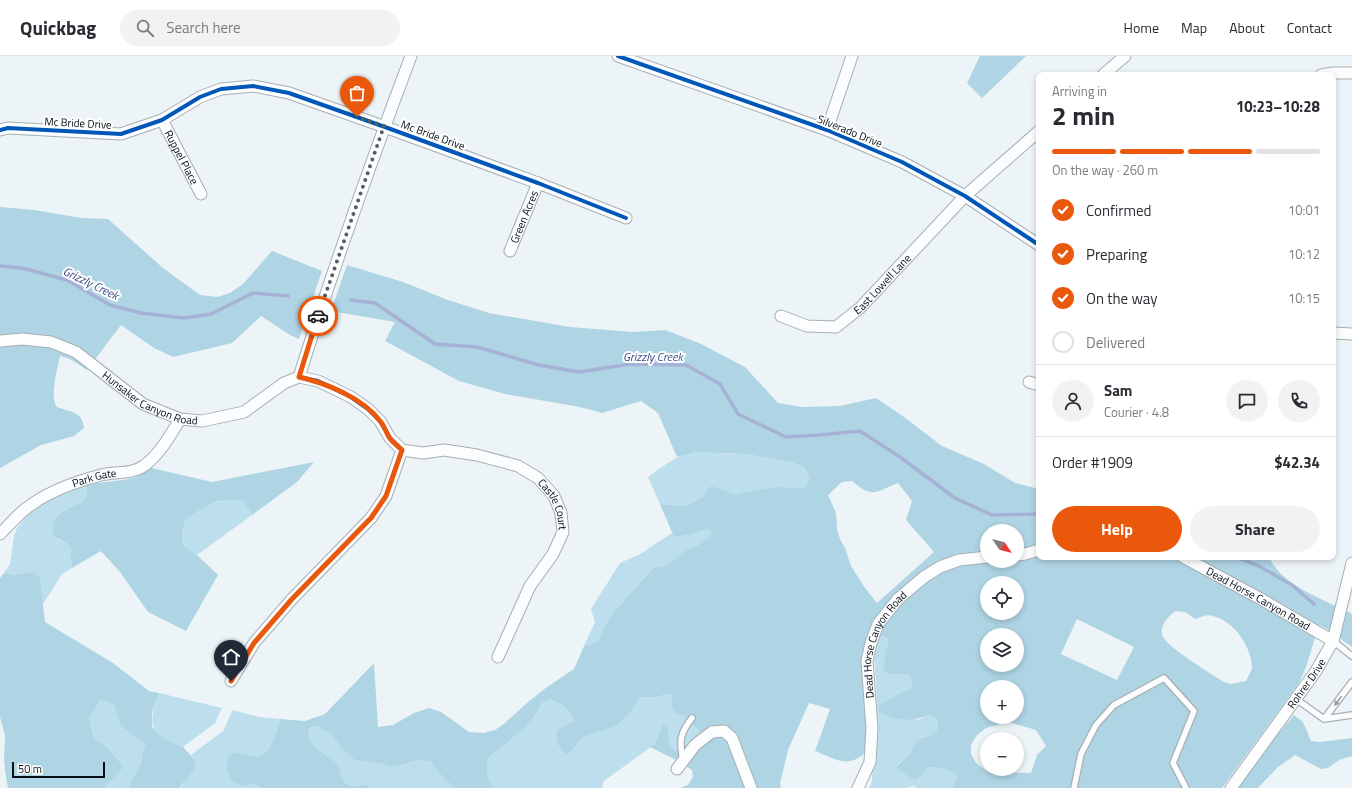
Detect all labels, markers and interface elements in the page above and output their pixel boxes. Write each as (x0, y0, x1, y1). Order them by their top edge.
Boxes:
search box (120, 10, 400, 46)
text: Quickbag (20, 13, 96, 42)
text: Search here (166, 16, 241, 39)
icon: search (134, 17, 156, 39)
text: Home (1124, 17, 1159, 38)
text: Map (1181, 17, 1207, 38)
text: About (1229, 17, 1265, 38)
text: Contact (1287, 17, 1332, 38)
pin (340, 76, 374, 117)
text: Arriving in (1052, 81, 1107, 101)
icon: bag (346, 82, 368, 104)
text: 10:23–10:28 (1236, 95, 1320, 118)
text: 2 min (1052, 96, 1115, 135)
street label: Silverado Drive (815, 111, 885, 152)
street label: Mc Bride Drive (44, 113, 112, 133)
street label: Mc Bride Drive (399, 116, 468, 154)
street label: Ruppel Place (161, 127, 203, 188)
text: On the way · 260 m (1052, 160, 1158, 180)
street label: Green Acres (506, 188, 542, 246)
icon: check (1052, 199, 1074, 221)
text: Confirmed (1086, 199, 1151, 222)
text: 10:01 (1288, 200, 1320, 220)
icon: check (1052, 243, 1074, 265)
text: Preparing (1086, 243, 1147, 266)
text: 10:12 (1288, 244, 1320, 264)
street label: East Lowell Lane (850, 250, 915, 318)
water label: Grizzly Creek (60, 261, 124, 305)
icon: check (1052, 287, 1074, 309)
text: On the way (1086, 287, 1158, 310)
text: 10:15 (1288, 288, 1320, 308)
courier (298, 296, 338, 336)
icon: car (307, 305, 329, 327)
text: Delivered (1086, 331, 1145, 354)
water label: Grizzly Creek (623, 347, 685, 366)
street label: Hunsaker Canyon Road (99, 367, 199, 429)
text: Sam (1104, 379, 1132, 402)
button: person (1052, 380, 1094, 422)
button: chat (1226, 380, 1268, 422)
button: phone (1278, 380, 1320, 422)
text: Courier · 4.8 (1104, 402, 1169, 422)
text: Order #1909 (1052, 451, 1133, 474)
text: $42.34 (1274, 451, 1320, 474)
street label: Park Gate (70, 465, 117, 491)
street label: Castle Court (534, 475, 571, 531)
button: Help (1052, 506, 1182, 552)
button: Share (1190, 506, 1320, 552)
north arrow (980, 524, 1024, 568)
map controls (980, 524, 1024, 776)
street label: Dead Horse Canyon Road (1203, 563, 1314, 634)
button: locate (980, 576, 1024, 620)
street label: Dead Horse Canyon Road (859, 587, 910, 699)
button: layers (980, 628, 1024, 672)
pin (214, 640, 248, 681)
icon: home (220, 646, 242, 668)
street label: Rohrer Drive (1283, 655, 1330, 712)
button: + (980, 680, 1024, 724)
one-way arrow (1334, 695, 1342, 706)
button: − (980, 732, 1024, 776)
scale bar (12, 760, 105, 779)
text: 50 m (18, 761, 42, 777)

